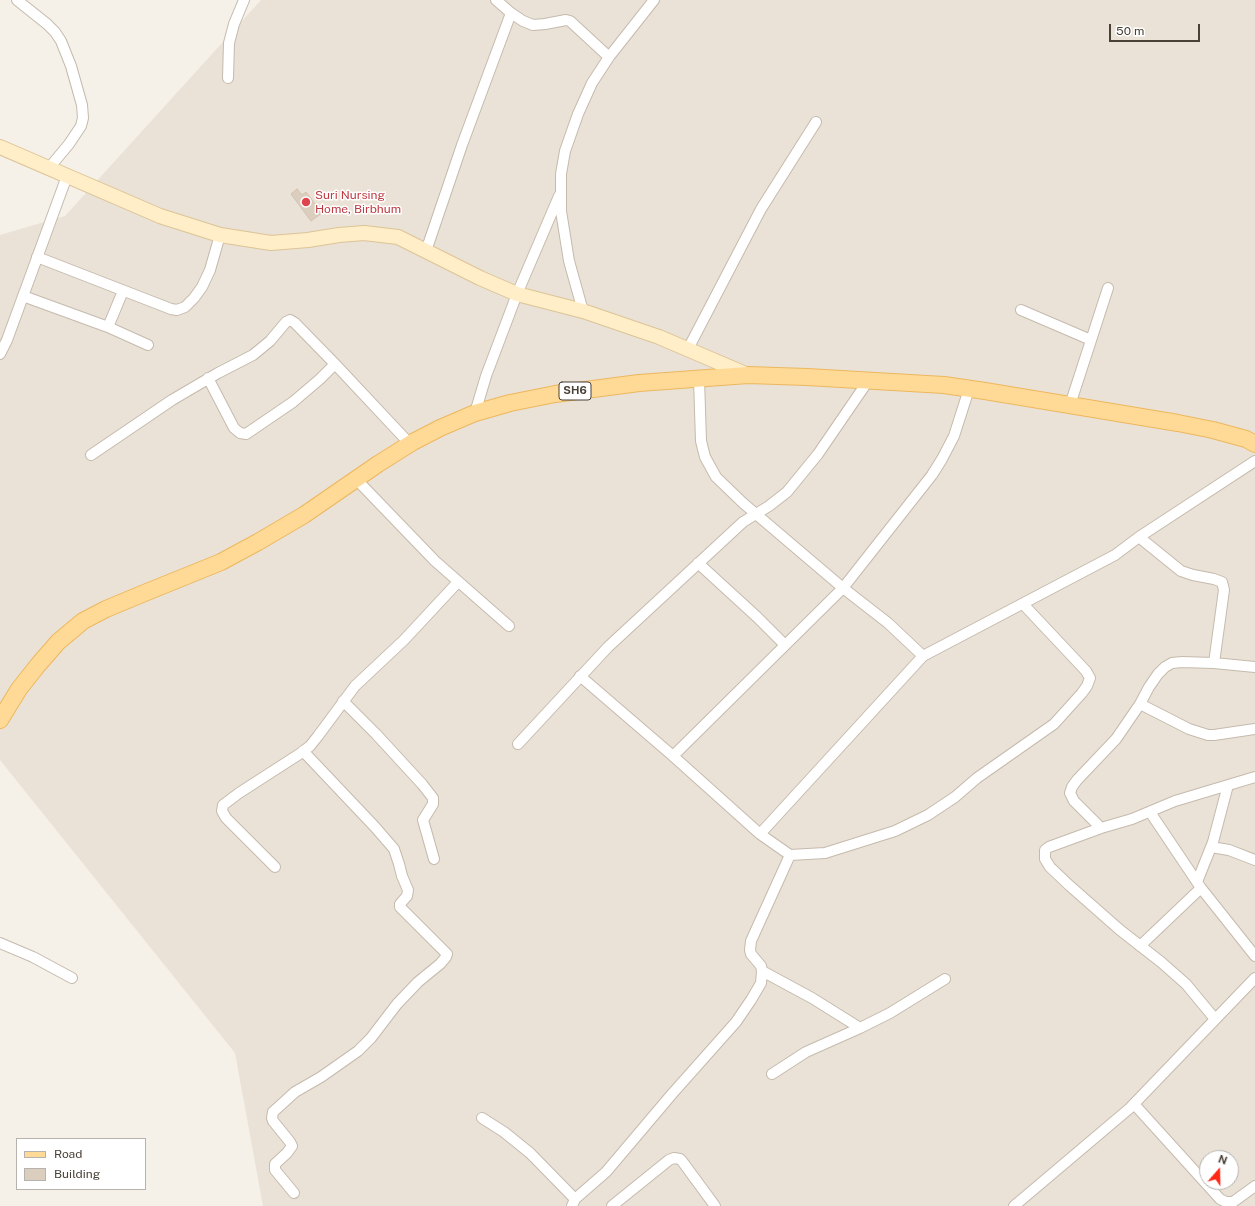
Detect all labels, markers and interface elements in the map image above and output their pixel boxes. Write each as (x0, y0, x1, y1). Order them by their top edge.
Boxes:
scale bar (1111, 16, 1202, 42)
text: 50 m (1116, 24, 1144, 38)
place label: Suri Nursing Home, Birbhum (315, 188, 401, 216)
marker: Suri Nursing Home, Birbhum (300, 196, 312, 208)
road number: SH6 (559, 382, 591, 400)
legend (16, 1138, 146, 1190)
text: Road (54, 1147, 82, 1161)
north arrow (1199, 1150, 1239, 1190)
text: N (1217, 1153, 1229, 1167)
text: Building (54, 1167, 100, 1181)

